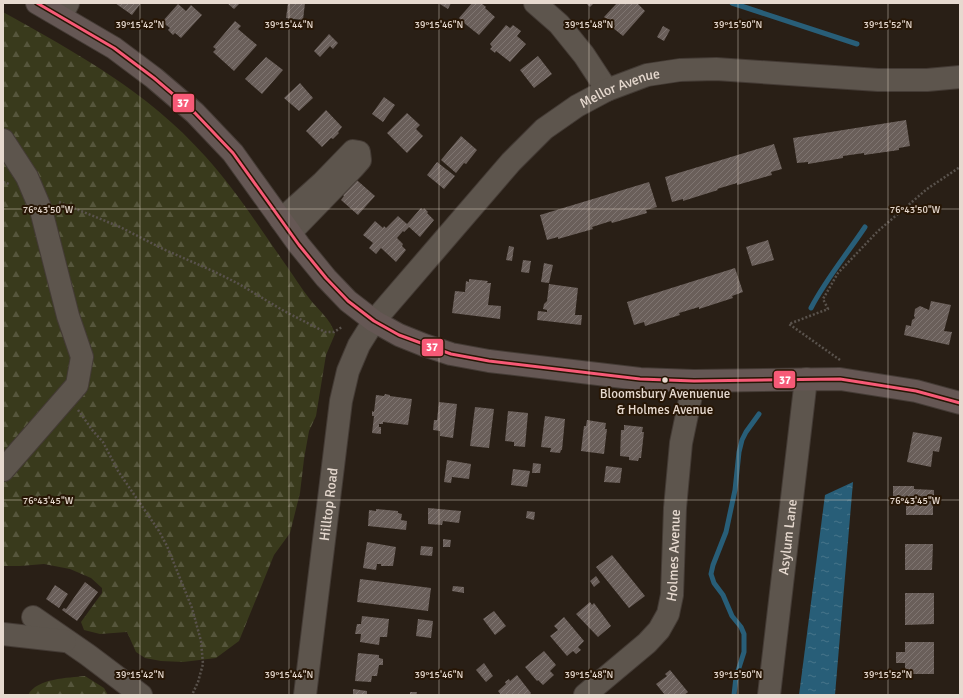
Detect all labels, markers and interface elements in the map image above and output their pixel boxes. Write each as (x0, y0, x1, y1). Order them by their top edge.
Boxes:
text: 39°15'42"N (116, 19, 164, 31)
text: 39°15'44"N (265, 19, 313, 31)
text: 39°15'46"N (415, 19, 463, 31)
text: 39°15'48"N (565, 19, 613, 31)
text: 39°15'50"N (714, 19, 762, 31)
text: 39°15'52"N (864, 19, 912, 31)
street label: Mellor Avenue (576, 65, 661, 112)
line badge: 37 (172, 93, 195, 113)
text: 37 (177, 97, 189, 110)
text: 76°43'50"W (23, 204, 74, 216)
text: 76°43'50"W (890, 204, 941, 216)
line badge: 37 (421, 338, 444, 357)
text: 37 (426, 341, 438, 354)
line badge: 37 (773, 370, 796, 389)
text: 37 (779, 374, 791, 387)
marker: Bloomsbury Avenuenue & Holmes Avenue (660, 375, 670, 385)
place label: Bloomsbury Avenuenue & Holmes Avenue (600, 386, 730, 418)
street label: Hilltop Road (315, 467, 341, 542)
text: 76°43'45"W (23, 495, 74, 507)
text: 76°43'45"W (890, 495, 941, 507)
street label: Asylum Lane (775, 498, 800, 576)
street label: Holmes Avenue (662, 509, 683, 603)
text: 39°15'42"N (116, 669, 164, 681)
text: 39°15'44"N (265, 669, 313, 681)
text: 39°15'46"N (415, 669, 463, 681)
text: 39°15'48"N (565, 669, 613, 681)
text: 39°15'50"N (714, 669, 762, 681)
text: 39°15'52"N (864, 669, 912, 681)

